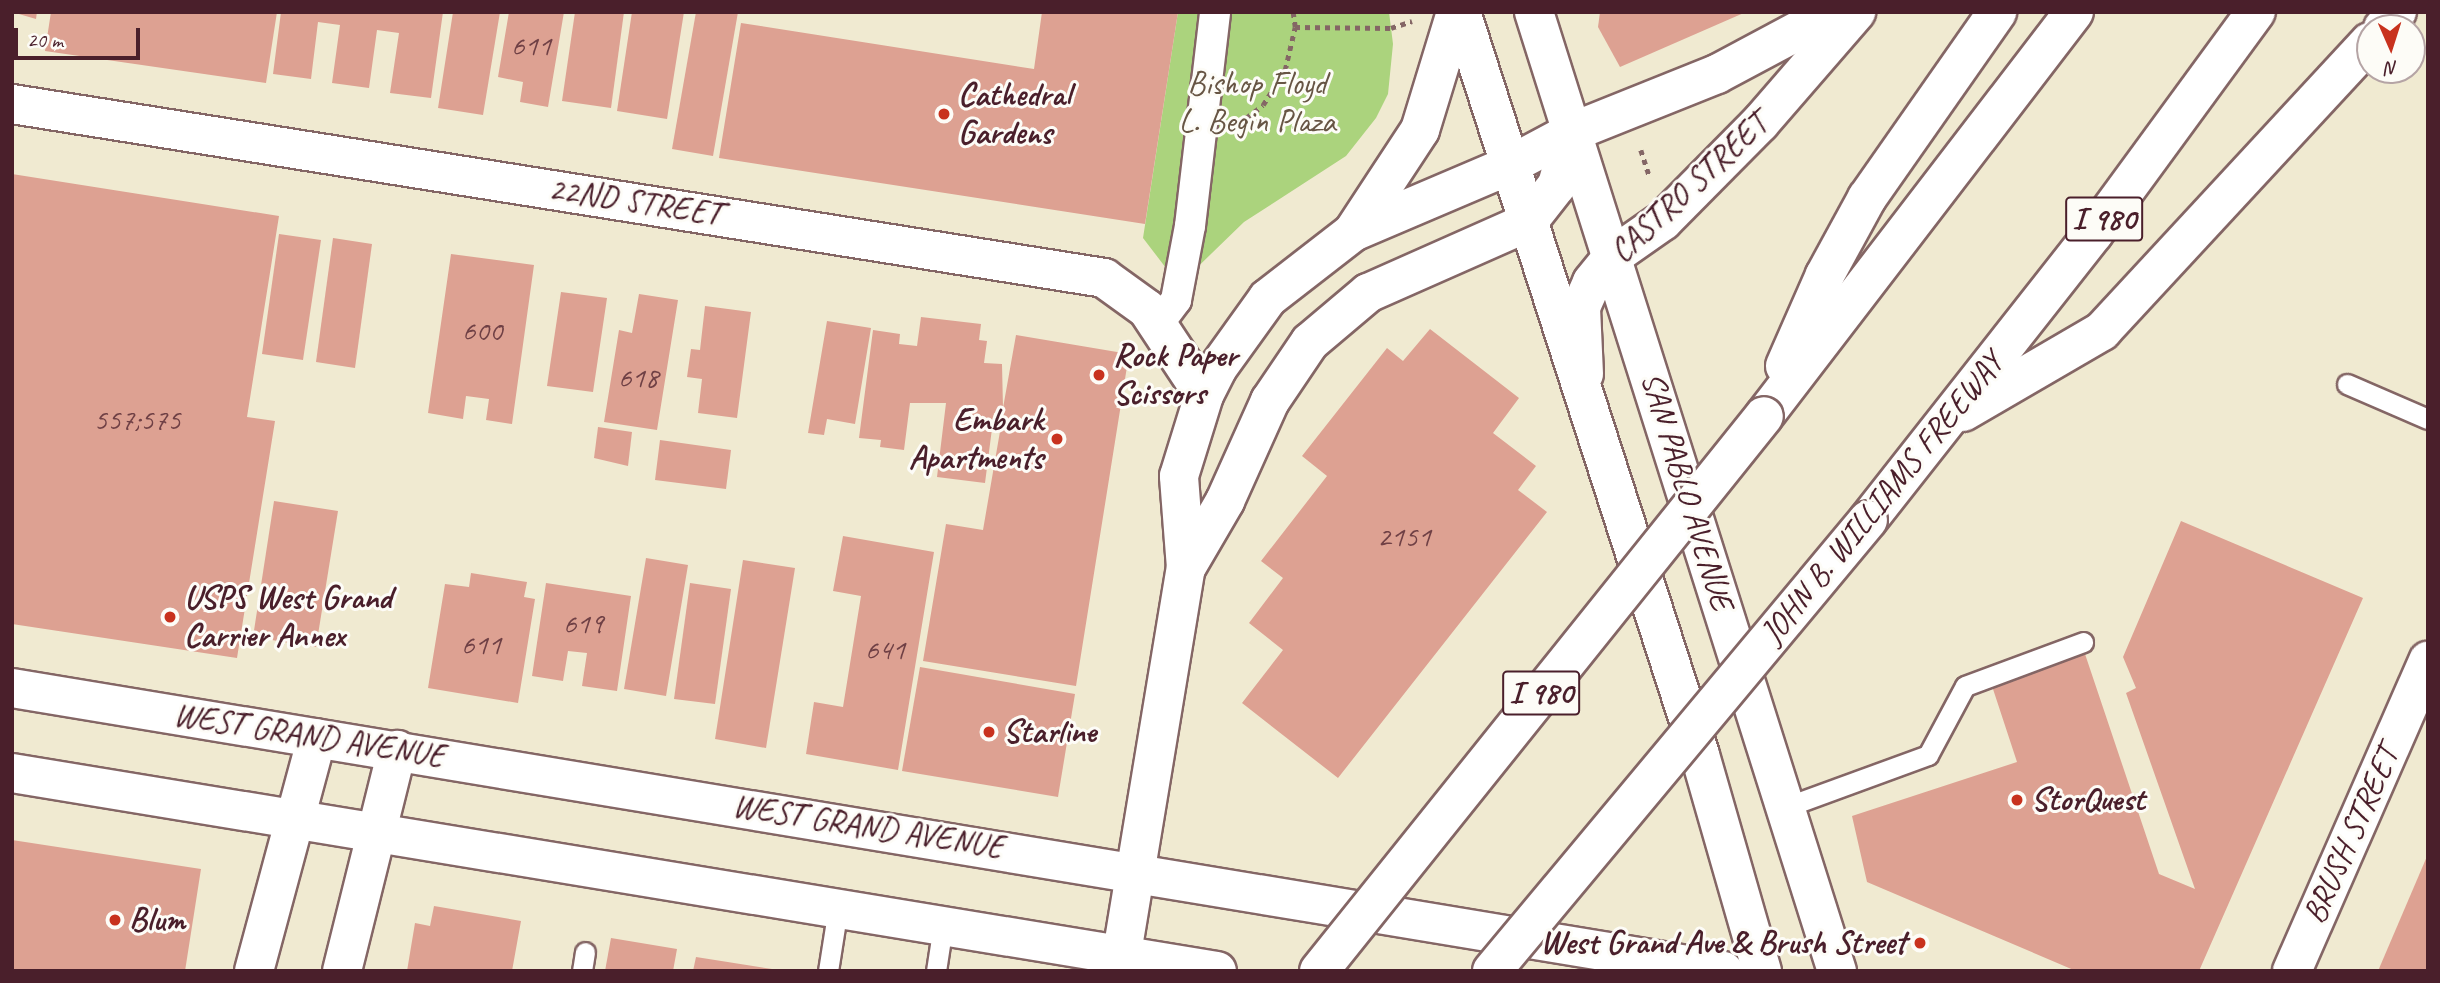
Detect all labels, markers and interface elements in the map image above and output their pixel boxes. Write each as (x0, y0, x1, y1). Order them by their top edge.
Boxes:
scale bar (18, 14, 144, 58)
north arrow (2356, 14, 2426, 84)
text: 20 m (27, 27, 63, 53)
house number: 611 (511, 27, 551, 63)
text: N (2385, 56, 2399, 80)
park label: Bishop Floyd L. Begin Plaza (1179, 64, 1335, 142)
place label: Cathedral Gardens (958, 75, 1071, 153)
street label: CASTRO STREET (1602, 105, 1776, 271)
marker: Cathedral Gardens (936, 106, 952, 122)
street label: 22ND STREET (546, 169, 724, 235)
road number: I 980 (2064, 190, 2144, 247)
house number: 600 (462, 312, 502, 348)
place label: Rock Paper Scissors (1113, 336, 1239, 414)
street label: JOHN B. WILLIAMS FREEWAY (1753, 346, 2011, 650)
house number: 618 (618, 359, 658, 395)
marker: Rock Paper Scissors (1091, 367, 1107, 383)
street label: SAN PABLO AVENUE (1633, 369, 1741, 613)
place label: Embark Apartments (909, 400, 1043, 478)
house number: 557;575 (94, 401, 180, 437)
marker: Embark Apartments (1049, 431, 1065, 447)
house number: 2151 (1377, 518, 1431, 554)
place label: USPS West Grand Carrier Annex (184, 578, 392, 656)
house number: 619 (563, 605, 603, 641)
marker: USPS West Grand Carrier Annex (162, 609, 178, 625)
house number: 611 (461, 626, 501, 662)
house number: 641 (865, 631, 905, 667)
road number: I 980 (1501, 664, 1581, 722)
street label: WEST GRAND AVENUE (170, 695, 448, 777)
place label: Starline (1003, 712, 1096, 752)
marker: Starline (981, 724, 997, 740)
street label: BRUSH STREET (2295, 741, 2407, 929)
place label: StorQuest (2031, 780, 2145, 820)
street label: WEST GRAND AVENUE (729, 786, 1007, 868)
marker: StorQuest (2009, 792, 2025, 808)
place label: Blum (129, 900, 185, 940)
marker: Blum (107, 912, 123, 928)
place label: West Grand Ave & Brush Street (1539, 923, 1906, 963)
marker: West Grand Ave & Brush Street (1912, 935, 1928, 951)

